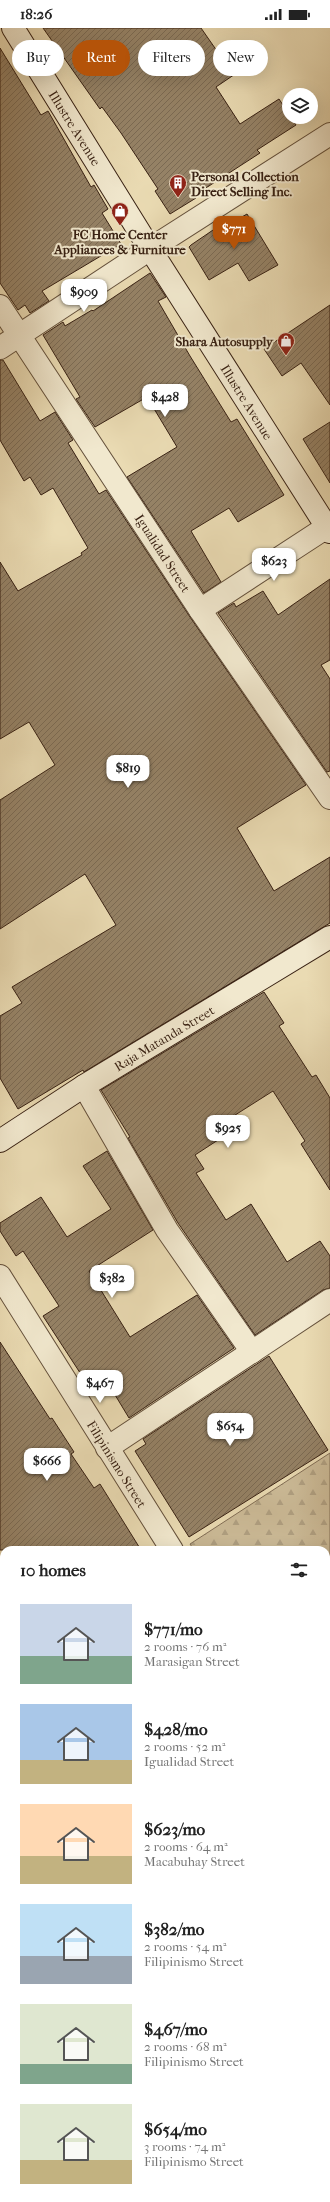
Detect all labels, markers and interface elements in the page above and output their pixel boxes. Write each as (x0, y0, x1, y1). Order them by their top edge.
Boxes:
text: 18:26 (20, 5, 52, 23)
chip: Buy (12, 40, 64, 76)
chip: Rent (72, 40, 130, 76)
chip: Filters (138, 40, 205, 76)
chip: New (213, 40, 268, 76)
street label: Illustre Avenue (46, 88, 104, 169)
map controls (282, 88, 318, 124)
button: layers (282, 88, 318, 124)
place label: Personal Collection Direct Selling Inc. (191, 169, 299, 200)
building icon: Personal Collection Direct Selling Inc. (168, 173, 188, 198)
shop icon: FC Home Center Appliances & Furniture (110, 201, 130, 226)
pin: $771 (210, 216, 258, 250)
text: $771 (222, 221, 246, 236)
place label: FC Home Center Appliances & Furniture (53, 227, 186, 258)
pin: $909 (60, 279, 108, 313)
text: $909 (70, 284, 98, 299)
shop icon: Shara Autosupply (276, 331, 296, 356)
place label: Shara Autosupply (175, 334, 274, 350)
street label: Illustre Avenue (218, 362, 276, 443)
pin: $428 (141, 384, 189, 418)
text: $428 (151, 389, 179, 404)
street label: Igualidad Street (132, 511, 194, 595)
pin: $623 (250, 548, 298, 582)
text: $623 (261, 553, 287, 568)
pin: $819 (104, 755, 152, 789)
text: $819 (115, 760, 141, 775)
street label: Raja Matanda Street (112, 1002, 217, 1074)
pin: $925 (204, 1115, 252, 1149)
text: $925 (215, 1120, 241, 1135)
pin: $382 (88, 1265, 136, 1299)
text: $382 (99, 1270, 125, 1285)
pin: $467 (76, 1370, 124, 1404)
text: $467 (86, 1375, 114, 1390)
pin: $654 (206, 1413, 254, 1447)
street label: Filipinismo Street (84, 1418, 150, 1511)
text: $654 (216, 1418, 244, 1433)
pin: $666 (23, 1448, 71, 1482)
text: $666 (33, 1453, 61, 1468)
icon: filters (288, 1559, 310, 1581)
text: 10 homes (20, 1560, 86, 1580)
text: $771/mo (144, 1619, 203, 1639)
icon: home (52, 1620, 100, 1668)
text: 2 rooms · 76 m² (144, 1639, 226, 1654)
text: Marasigan Street (144, 1654, 240, 1669)
text: $428/mo (144, 1719, 208, 1739)
icon: home (52, 1720, 100, 1768)
text: 2 rooms · 52 m² (144, 1739, 225, 1754)
text: Igualidad Street (144, 1754, 234, 1769)
text: $623/mo (144, 1819, 205, 1839)
icon: home (52, 1820, 100, 1868)
text: 2 rooms · 64 m² (144, 1839, 228, 1854)
text: Macabuhay Street (144, 1854, 245, 1869)
text: $382/mo (144, 1919, 204, 1939)
icon: home (52, 1920, 100, 1968)
text: 2 rooms · 54 m² (144, 1939, 226, 1954)
text: Filipinismo Street (144, 1954, 244, 1969)
text: $467/mo (144, 2019, 207, 2039)
icon: home (52, 2020, 100, 2068)
text: 2 rooms · 68 m² (144, 2039, 227, 2054)
text: Filipinismo Street (144, 2054, 244, 2069)
text: $654/mo (144, 2119, 207, 2139)
icon: home (52, 2120, 100, 2168)
text: 3 rooms · 74 m² (144, 2139, 225, 2154)
text: Filipinismo Street (144, 2154, 244, 2169)

